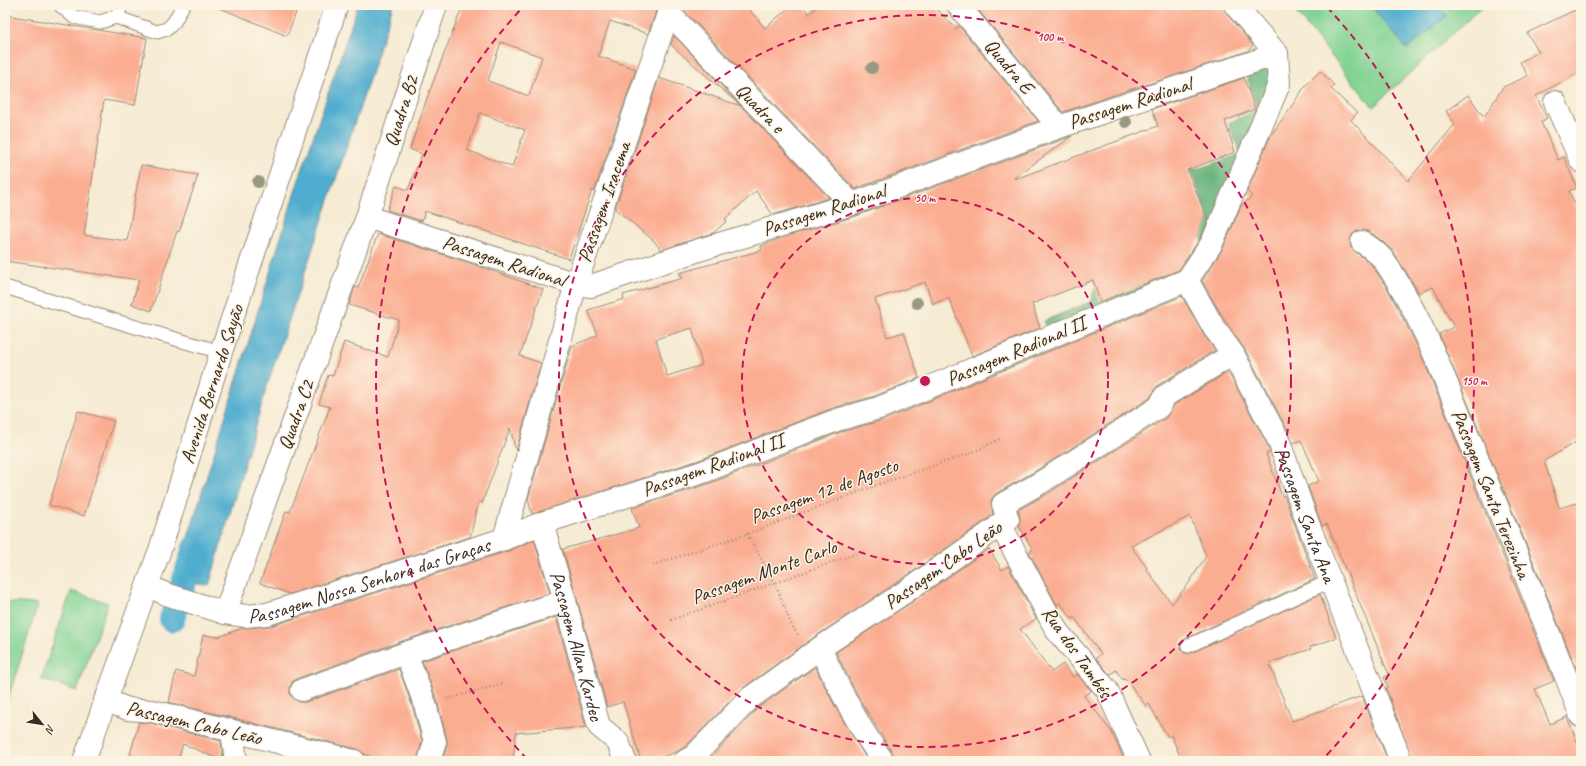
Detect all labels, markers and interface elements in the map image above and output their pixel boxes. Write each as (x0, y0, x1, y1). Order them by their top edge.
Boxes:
text: 100 m (1037, 29, 1064, 45)
street label: Quadra E (979, 33, 1041, 100)
street label: Passagem Radional (1065, 70, 1198, 135)
street label: Quadra B2 (378, 71, 425, 150)
street label: Quadra e (730, 78, 791, 139)
street label: Passagem Iracema (572, 137, 637, 266)
street label: Passagem Radional (759, 177, 892, 242)
text: 50 m (915, 190, 936, 206)
street label: Passagem Radional (439, 229, 572, 294)
street label: Avenida Bernardo Sayão (175, 300, 250, 467)
street label: Passagem Radional II (943, 309, 1093, 392)
text: 150 m (1461, 373, 1488, 389)
centre of rings (918, 374, 932, 388)
street label: Quadra C2 (272, 375, 321, 453)
street label: Passagem Santa Terezinha (1446, 406, 1537, 584)
street label: Passagem Radional II (639, 426, 791, 502)
street label: Passagem Santa Ana (1269, 444, 1343, 587)
street label: Passagem 12 de Agosto (747, 452, 902, 529)
street label: Passagem Cabo Leão (879, 515, 1008, 615)
street label: Passagem Nossa Senhora das Graças (247, 531, 495, 628)
street label: Passagem Monte Carlo (688, 534, 841, 610)
street label: Passagem Allan Kardec (544, 568, 610, 725)
street label: Rua dos Tambés (1036, 601, 1119, 704)
street label: Passagem Cabo Leão (124, 695, 265, 751)
north arrow (22, 704, 62, 744)
text: N (42, 723, 58, 737)

